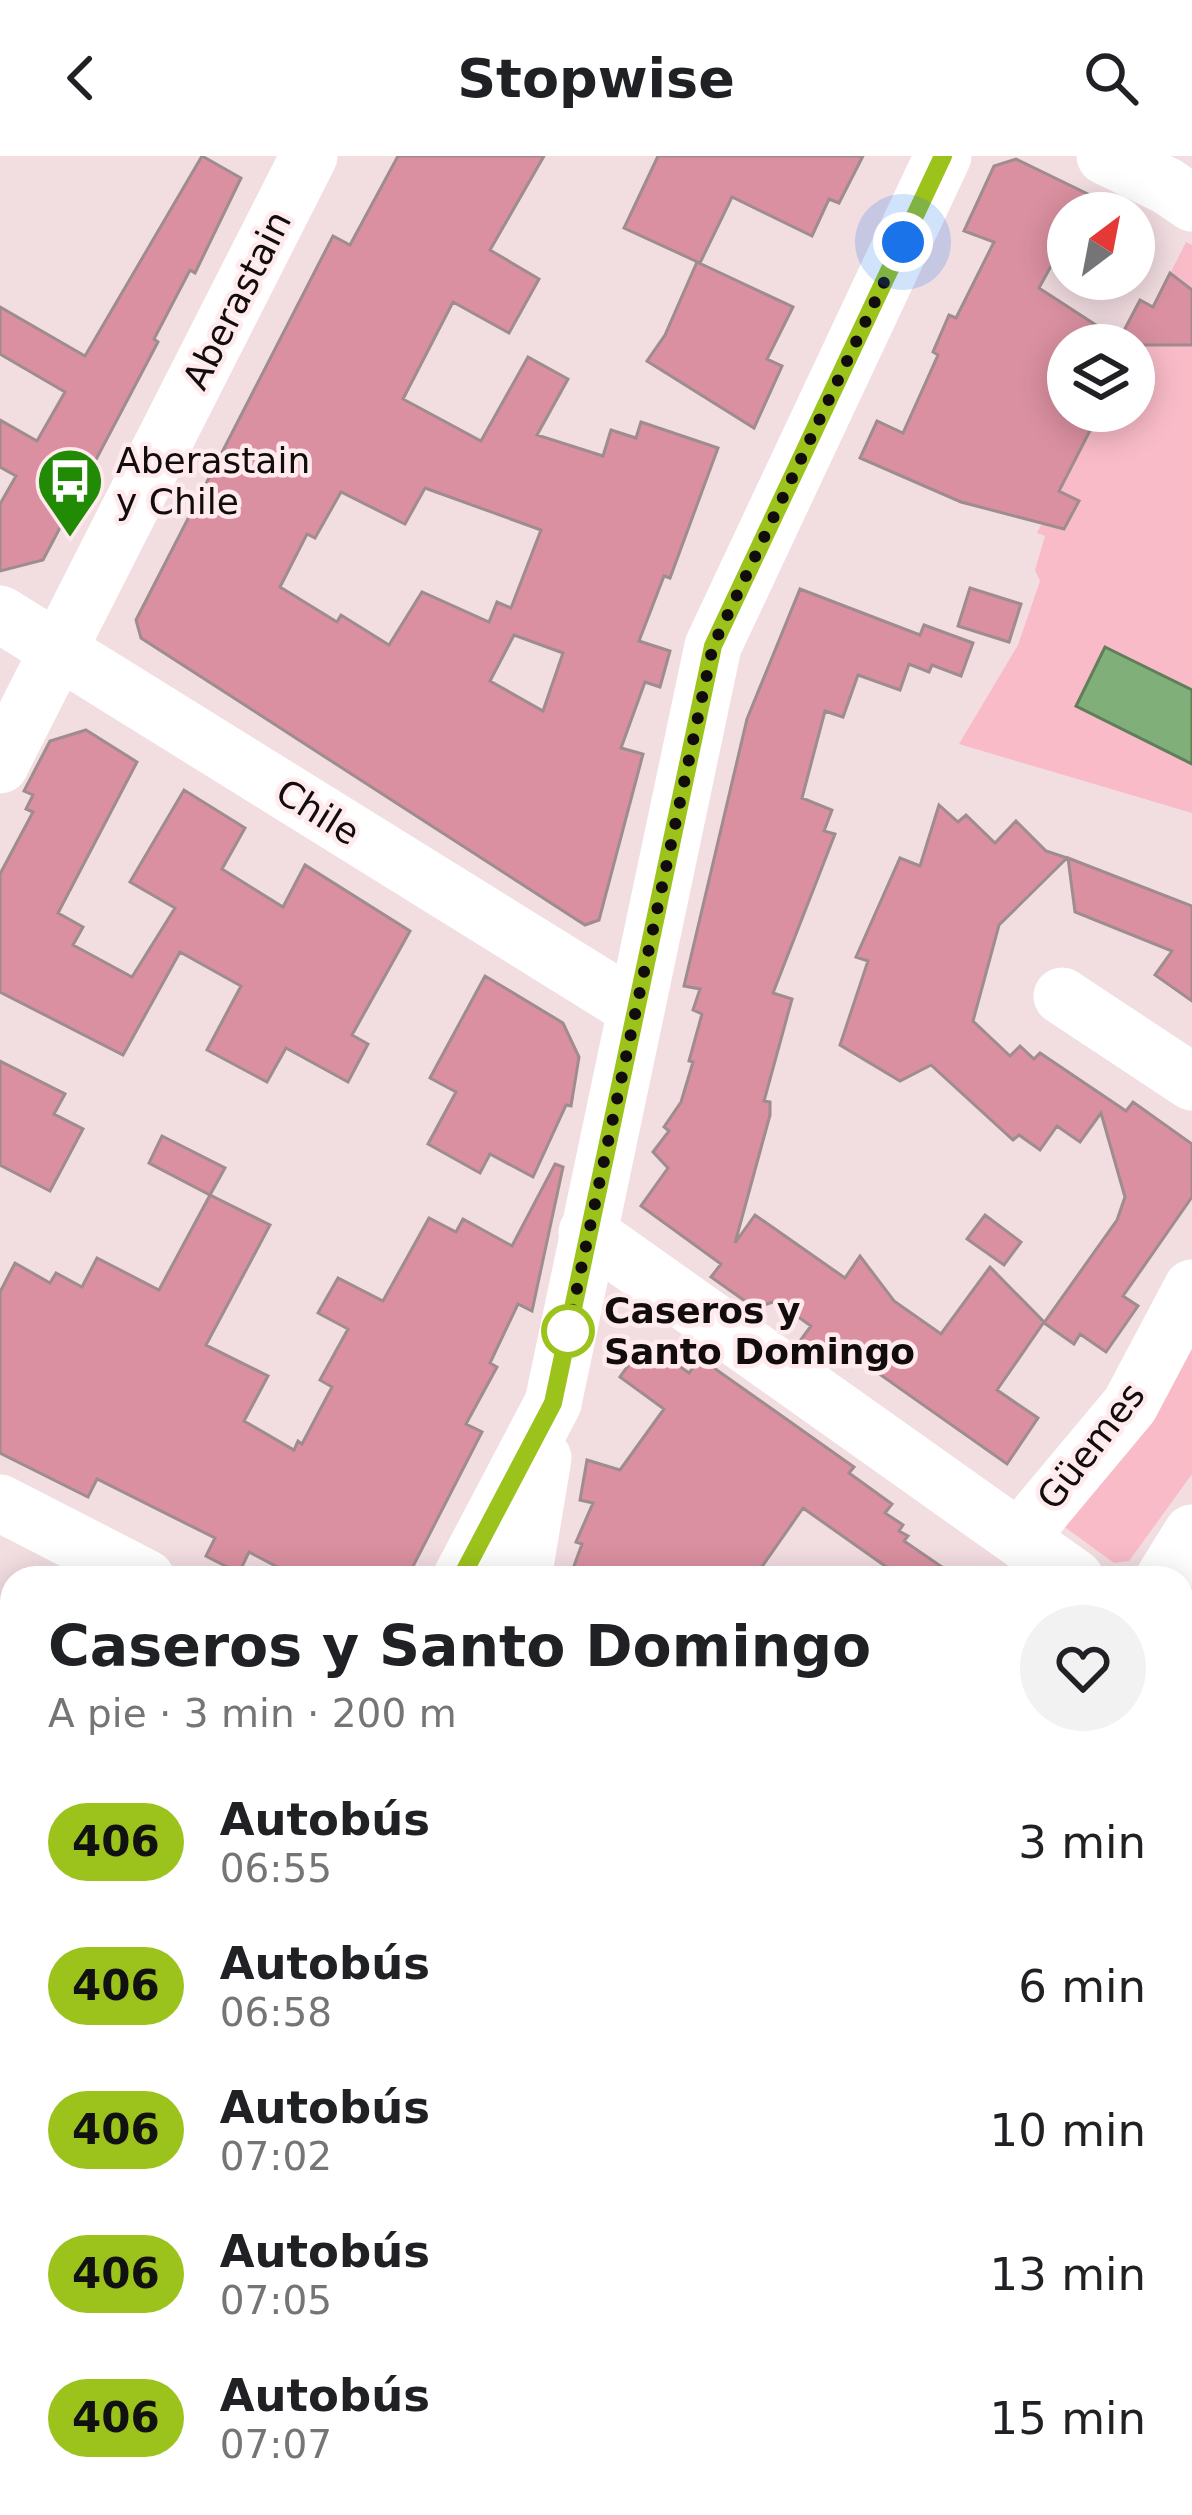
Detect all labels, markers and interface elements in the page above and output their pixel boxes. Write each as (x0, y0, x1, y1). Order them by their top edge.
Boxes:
icon: back (48, 45, 114, 111)
icon: search (1078, 45, 1144, 111)
text: Stopwise (457, 47, 735, 110)
north arrow (1047, 192, 1155, 300)
map controls (1047, 192, 1155, 432)
street label: Aberastain (175, 204, 299, 396)
your location (873, 212, 933, 272)
button: layers (1047, 324, 1155, 432)
place label: Aberastain y Chile (116, 440, 310, 522)
bus stop icon: Aberastain y Chile (35, 446, 105, 540)
street label: Chile (269, 771, 367, 853)
place label: Caseros y Santo Domingo (604, 1290, 915, 1372)
marker: Caseros y Santo Domingo (543, 1306, 593, 1356)
street label: Güemes (1029, 1375, 1153, 1517)
button: heart (1020, 1605, 1146, 1731)
text: Caseros y Santo Domingo (48, 1613, 871, 1679)
text: A pie · 3 min · 200 m (48, 1691, 457, 1736)
text: Autobús (220, 1793, 430, 1846)
text: 3 min (1018, 1816, 1146, 1869)
text: 406 (72, 1817, 160, 1866)
text: 06:55 (220, 1846, 332, 1891)
text: Autobús (220, 1937, 430, 1990)
text: 6 min (1018, 1960, 1146, 2013)
text: 406 (72, 1961, 160, 2010)
text: 06:58 (220, 1990, 332, 2035)
text: Autobús (220, 2081, 430, 2134)
text: 10 min (990, 2104, 1146, 2157)
text: 406 (72, 2105, 160, 2154)
text: 07:02 (220, 2134, 332, 2179)
text: Autobús (220, 2225, 430, 2278)
text: 13 min (990, 2248, 1146, 2301)
text: 406 (72, 2249, 160, 2298)
text: 07:05 (220, 2278, 332, 2323)
text: Autobús (220, 2369, 430, 2422)
text: 15 min (990, 2392, 1146, 2445)
text: 406 (72, 2393, 160, 2442)
text: 07:07 (220, 2422, 332, 2467)

